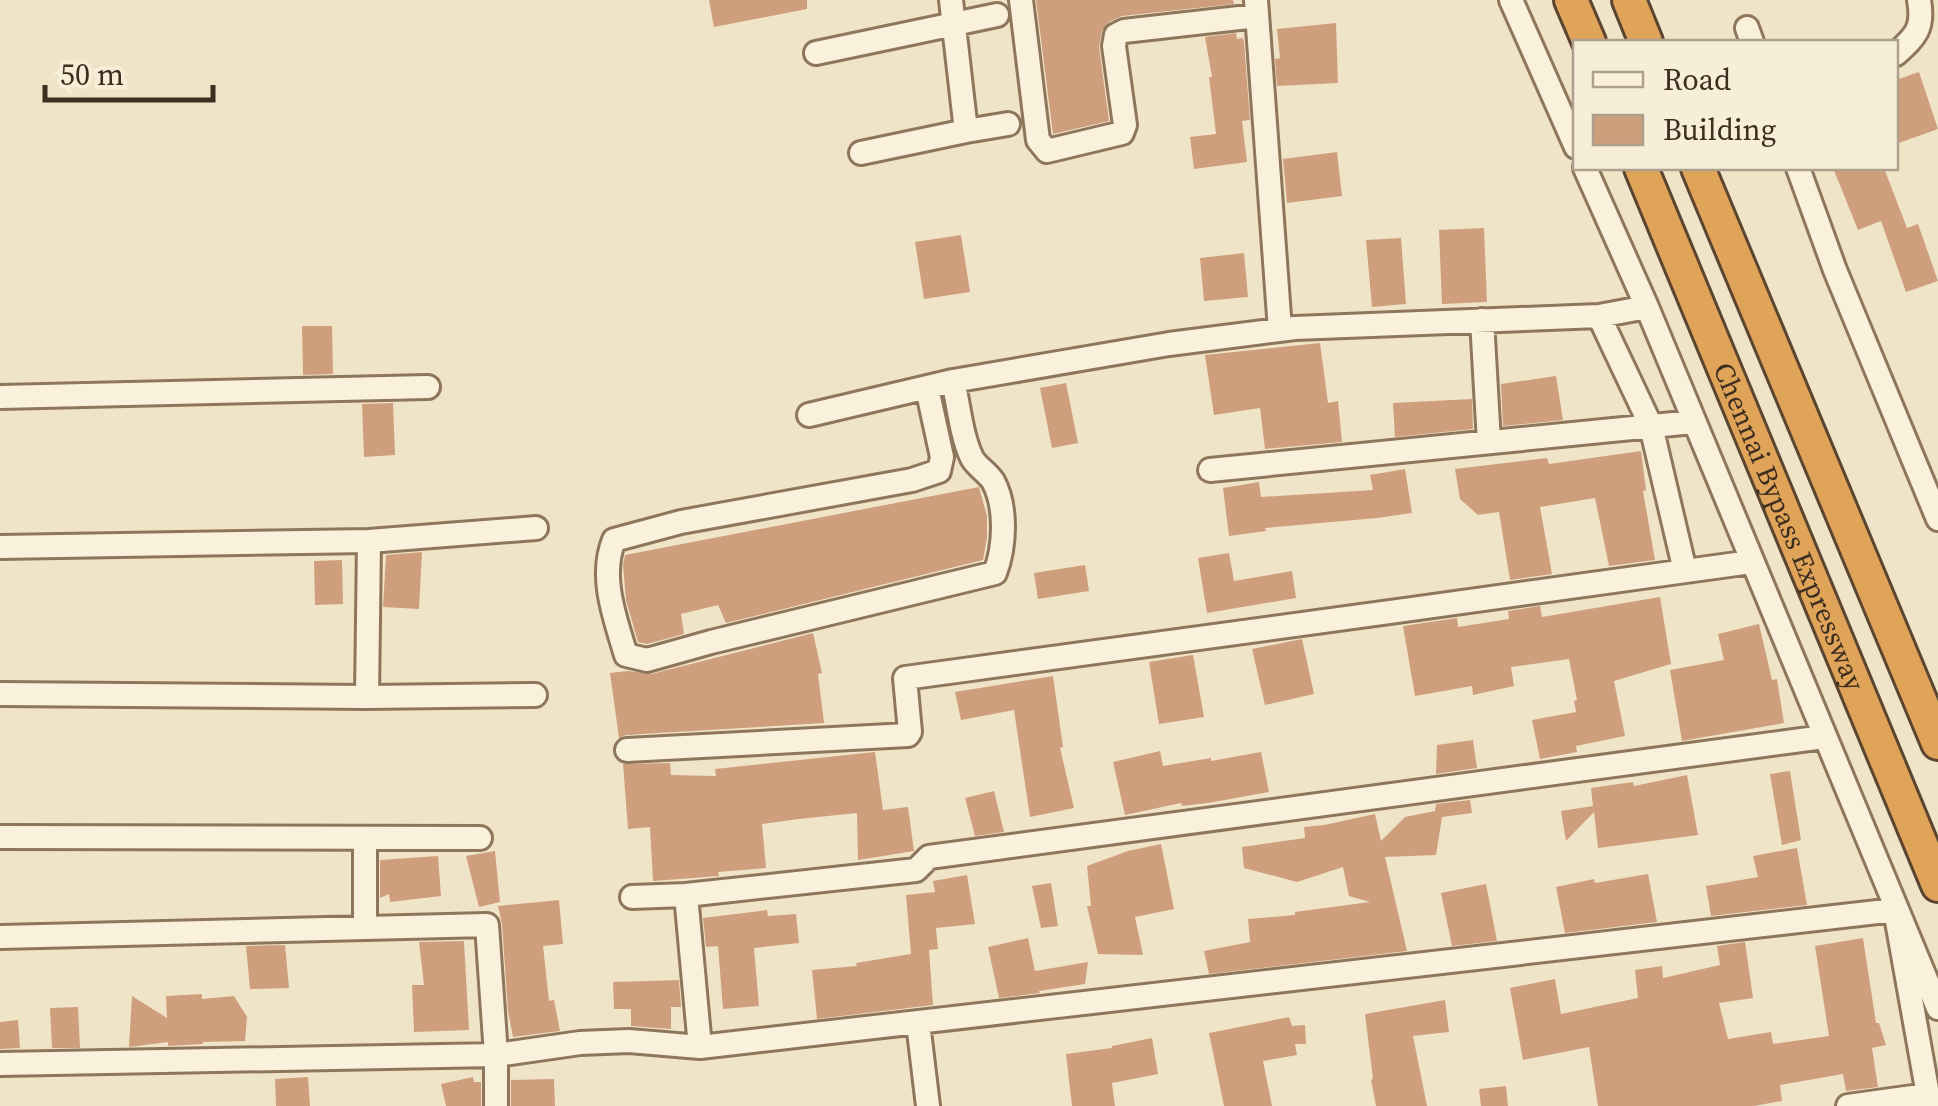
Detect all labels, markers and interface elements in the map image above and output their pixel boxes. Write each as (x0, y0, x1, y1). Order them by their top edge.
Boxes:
scale bar (45, 40, 212, 102)
legend (1573, 40, 1898, 170)
text: 50 m (60, 54, 124, 95)
text: Road (1663, 59, 1731, 100)
text: Building (1663, 109, 1776, 150)
street label: Chennai Bypass Expressway (1705, 357, 1875, 697)

